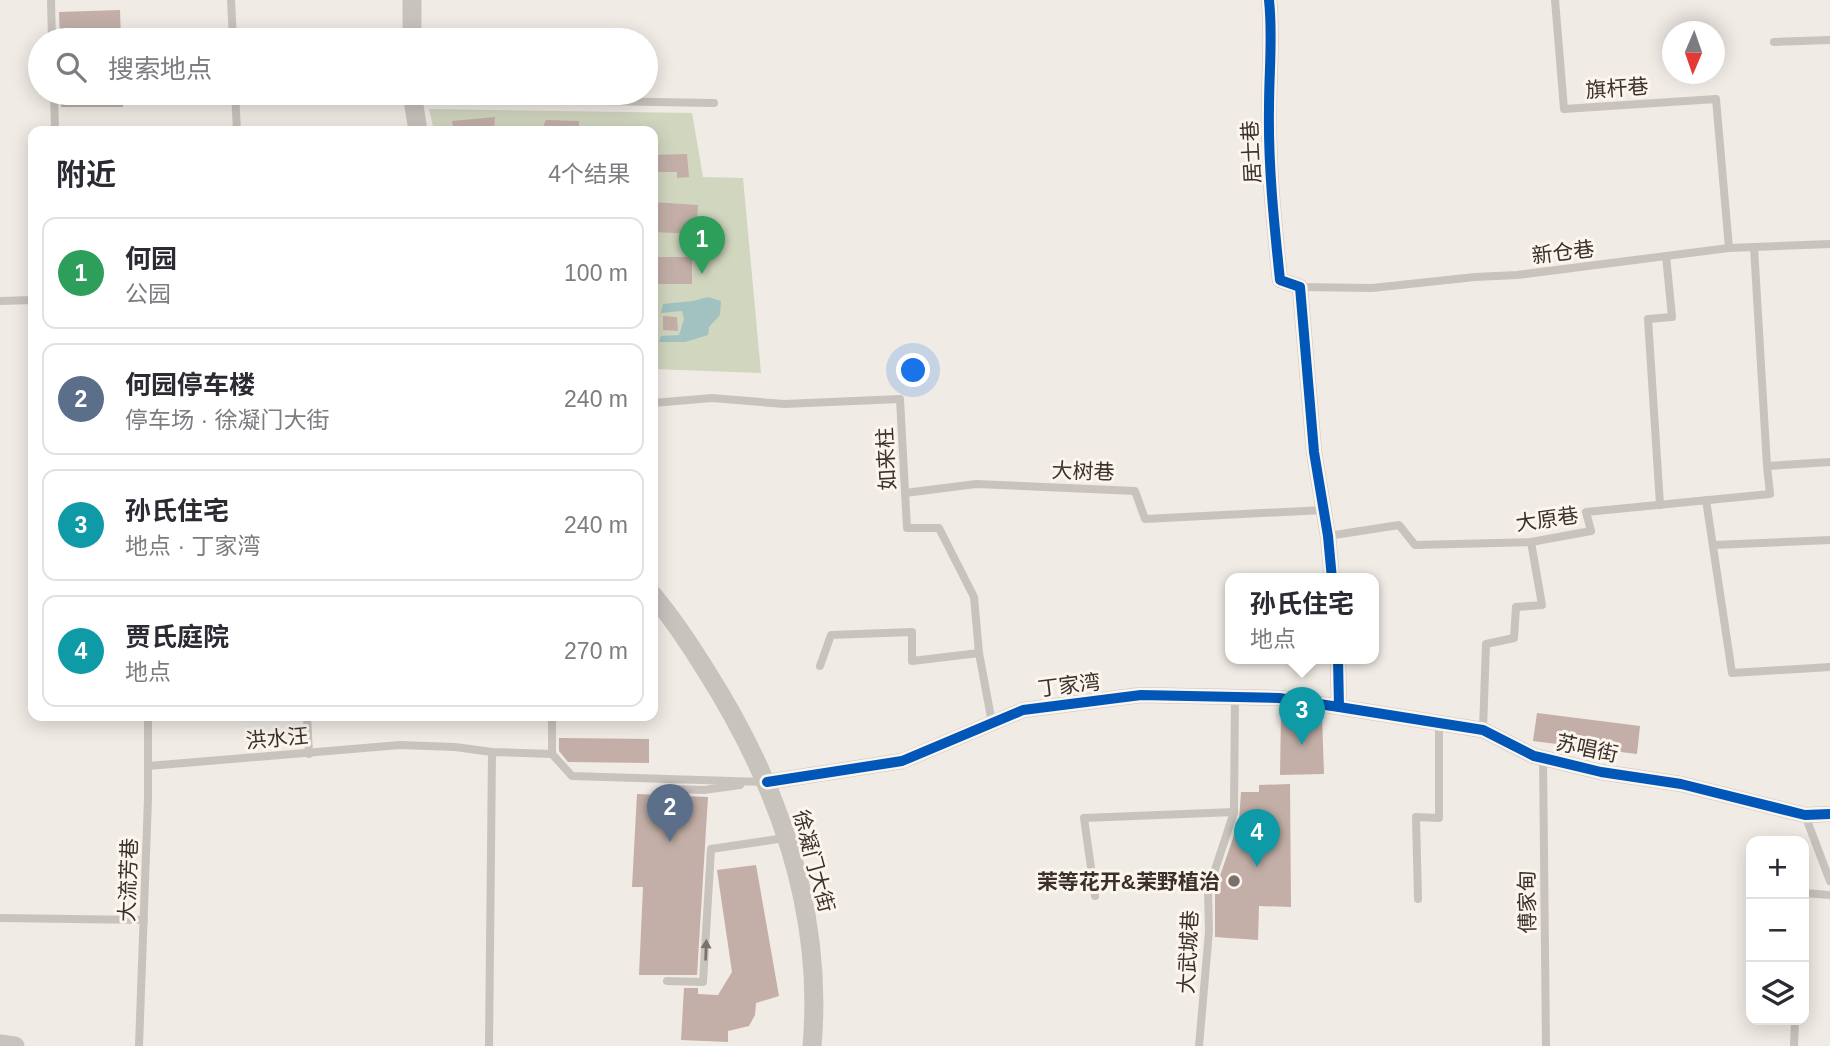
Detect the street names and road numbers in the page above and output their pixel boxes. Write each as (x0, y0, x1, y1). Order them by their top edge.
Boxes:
street label: 旗杆巷 (1585, 74, 1649, 102)
street label: 居士巷 (1238, 120, 1264, 184)
street label: 新仓巷 (1530, 237, 1596, 267)
street label: 如来柱 (873, 427, 899, 491)
street label: 大树巷 (1051, 458, 1115, 484)
street label: 大原巷 (1514, 503, 1580, 535)
street label: 丁家湾 (1036, 670, 1102, 700)
street label: 洪水汪 (245, 724, 309, 752)
street label: 苏唱街 (1554, 730, 1620, 766)
street label: 徐凝门大街 (789, 807, 839, 915)
street label: 大流芳巷 (115, 838, 141, 922)
street label: 傅家甸 (1515, 870, 1539, 934)
street label: 大武城巷 (1174, 909, 1202, 995)

